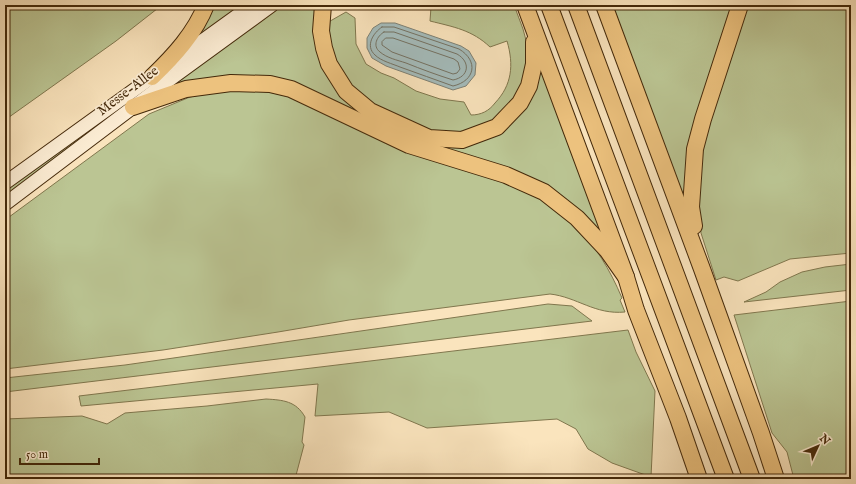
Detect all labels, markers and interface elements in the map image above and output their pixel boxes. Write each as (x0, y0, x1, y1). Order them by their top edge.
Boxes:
street label: Messe-Allee (94, 62, 163, 120)
north arrow (798, 426, 838, 466)
text: N (815, 431, 833, 448)
scale bar (20, 440, 99, 466)
text: 50 m (26, 447, 48, 462)

